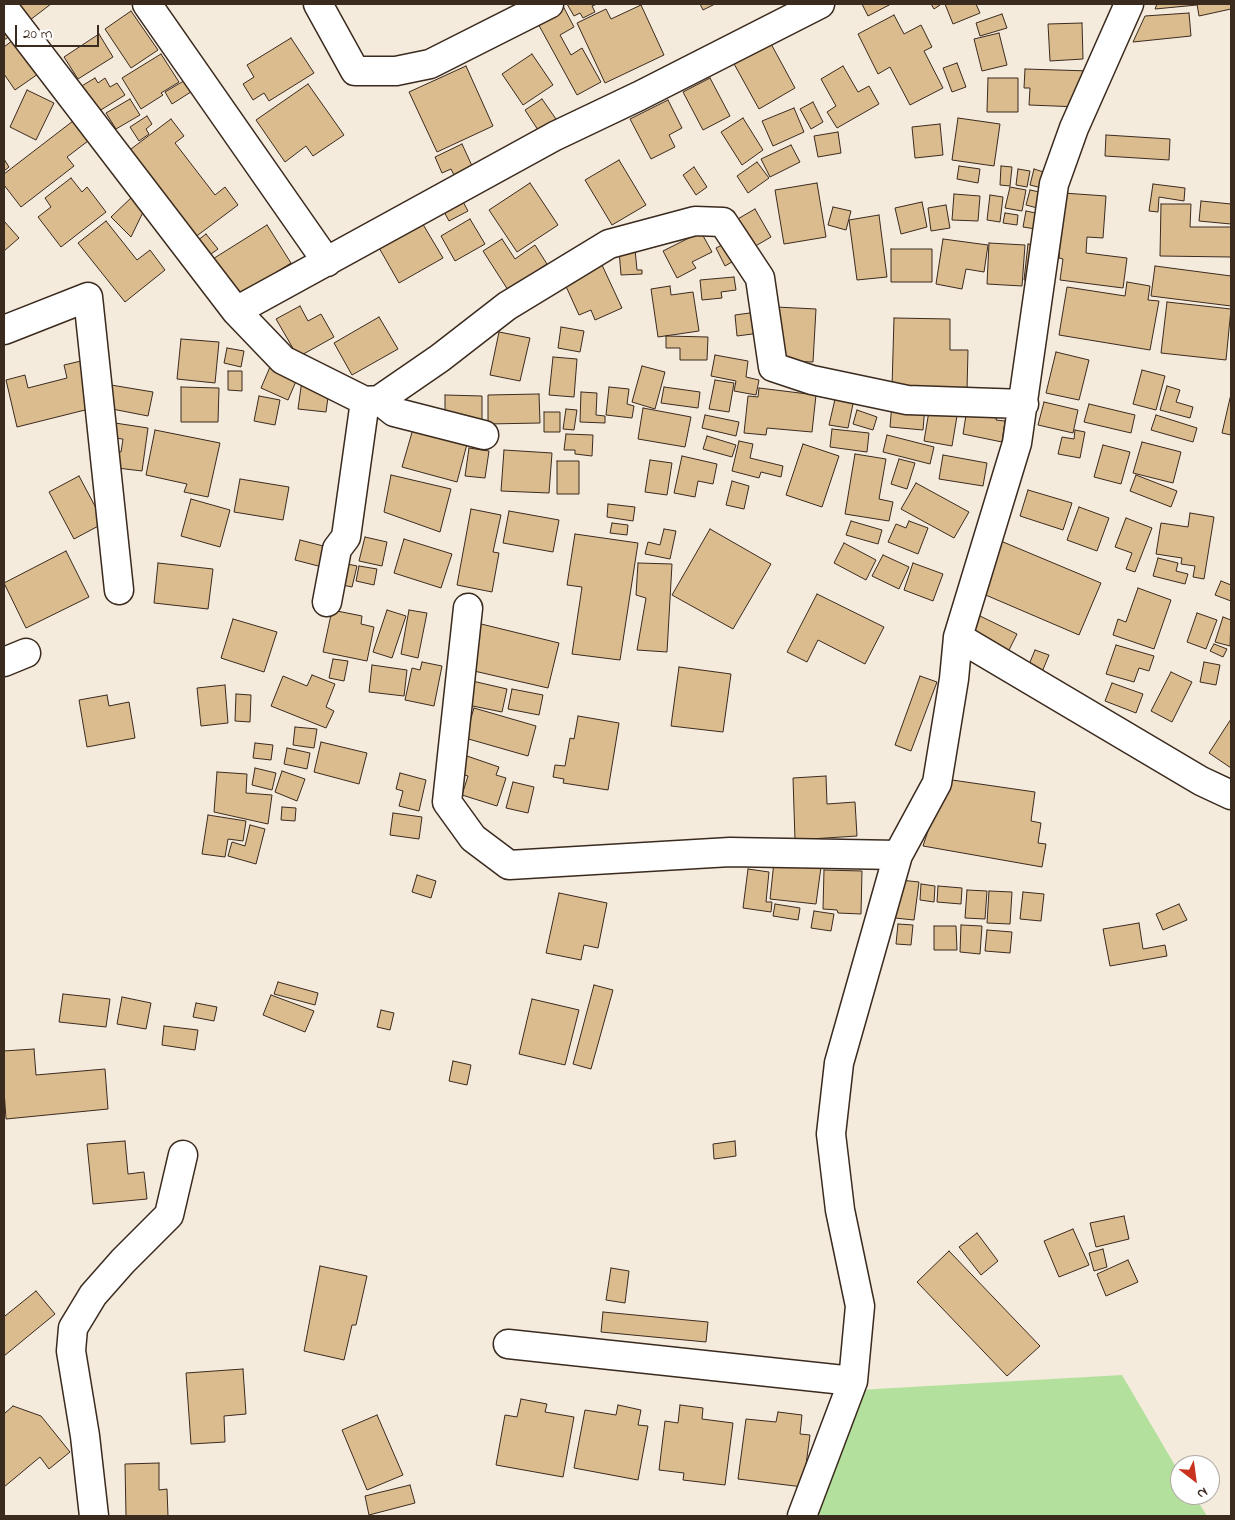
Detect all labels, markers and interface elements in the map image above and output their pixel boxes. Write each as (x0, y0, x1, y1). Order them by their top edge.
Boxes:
scale bar (18, 15, 101, 47)
text: 20 m (23, 23, 52, 45)
north arrow (1170, 1455, 1220, 1505)
text: N (1193, 1481, 1212, 1504)

